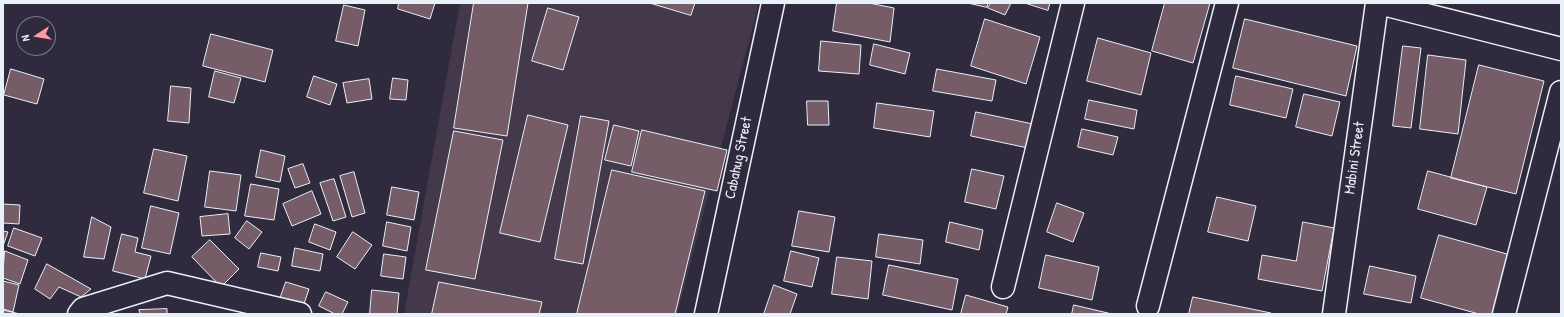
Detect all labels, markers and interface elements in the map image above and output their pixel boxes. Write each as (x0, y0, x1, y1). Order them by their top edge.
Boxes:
north arrow (16, 16, 56, 56)
text: N (18, 34, 33, 43)
street label: Cabahug Street (722, 115, 756, 201)
street label: Mabini Street (1341, 121, 1369, 195)

